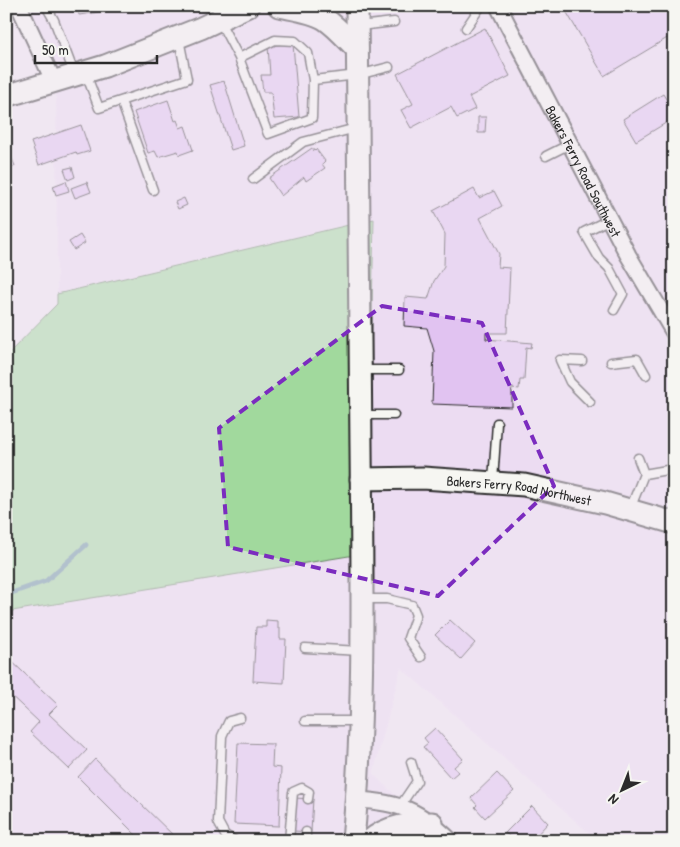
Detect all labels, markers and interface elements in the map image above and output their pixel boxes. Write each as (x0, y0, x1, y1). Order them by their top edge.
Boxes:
scale bar (35, 32, 158, 64)
text: 50 m (42, 39, 69, 60)
street label: Bakers Ferry Road Southwest (542, 102, 626, 240)
street label: Bakers Ferry Road Northwest (446, 470, 594, 509)
north arrow (598, 764, 648, 814)
text: N (603, 790, 622, 809)

